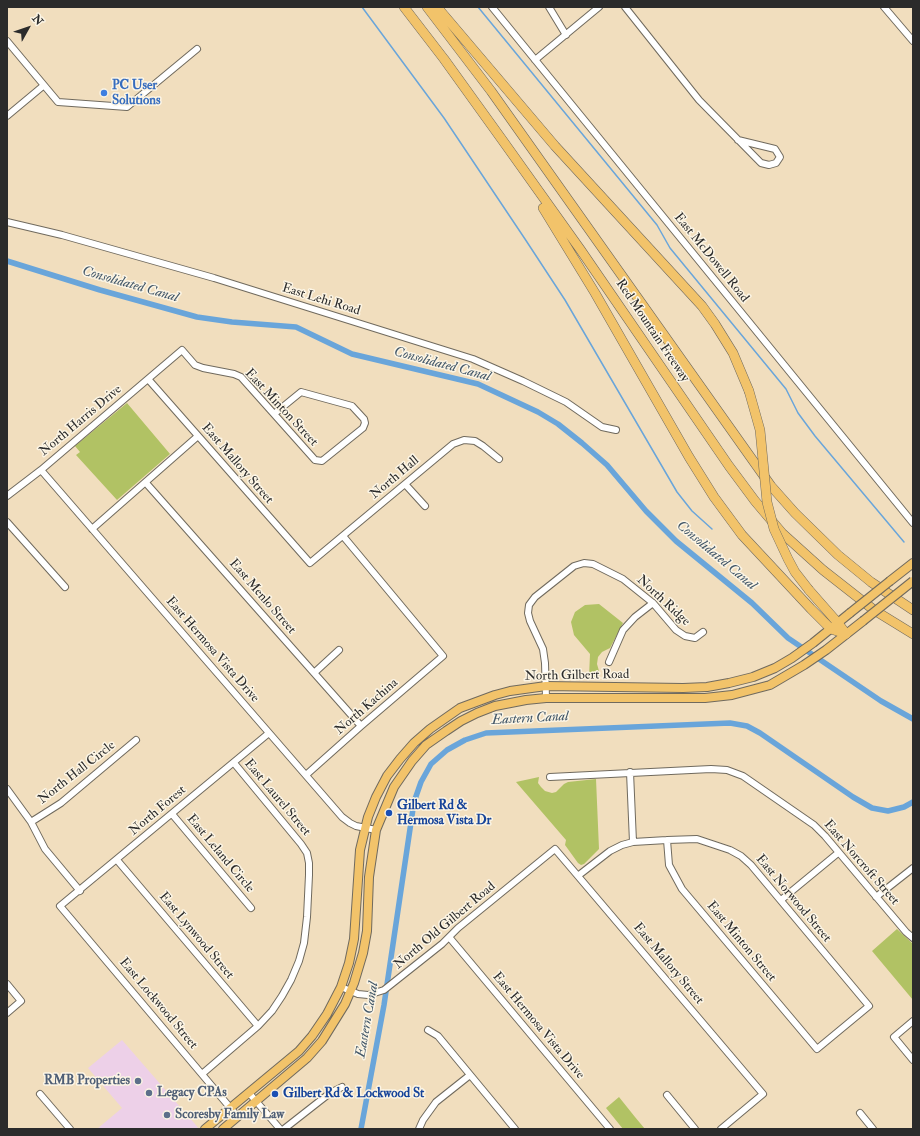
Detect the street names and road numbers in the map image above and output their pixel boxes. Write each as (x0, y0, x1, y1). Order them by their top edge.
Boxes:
street label: East McDowell Road (670, 210, 752, 306)
street label: Red Mountain Freeway (612, 277, 692, 385)
street label: East Lehi Road (280, 281, 362, 319)
street label: East Minton Street (241, 366, 321, 450)
street label: North Harris Drive (37, 382, 125, 460)
street label: East Mallory Street (198, 421, 276, 507)
street label: North Hall (367, 453, 423, 503)
street label: East Menlo Street (225, 556, 299, 638)
street label: North Ridge (633, 572, 693, 630)
street label: East Hermosa Vista Drive (162, 594, 262, 706)
street label: North Gilbert Road (525, 667, 629, 685)
street label: North Kachina (332, 675, 402, 739)
street label: North Hall Circle (35, 738, 119, 808)
street label: East Laurel Street (240, 757, 314, 839)
street label: North Forest (126, 783, 190, 839)
street label: East Leland Circle (183, 812, 257, 896)
street label: East Norcroft Street (820, 817, 902, 909)
street label: East Norwood Street (752, 852, 834, 946)
street label: North Old Gilbert Road (391, 879, 499, 973)
street label: East Lynwood Street (155, 889, 237, 983)
street label: East Minton Street (703, 899, 779, 985)
street label: East Mallory Street (629, 920, 707, 1008)
street label: East Lockwood Street (115, 955, 201, 1053)
street label: East Hermosa Vista Drive (489, 969, 587, 1083)

